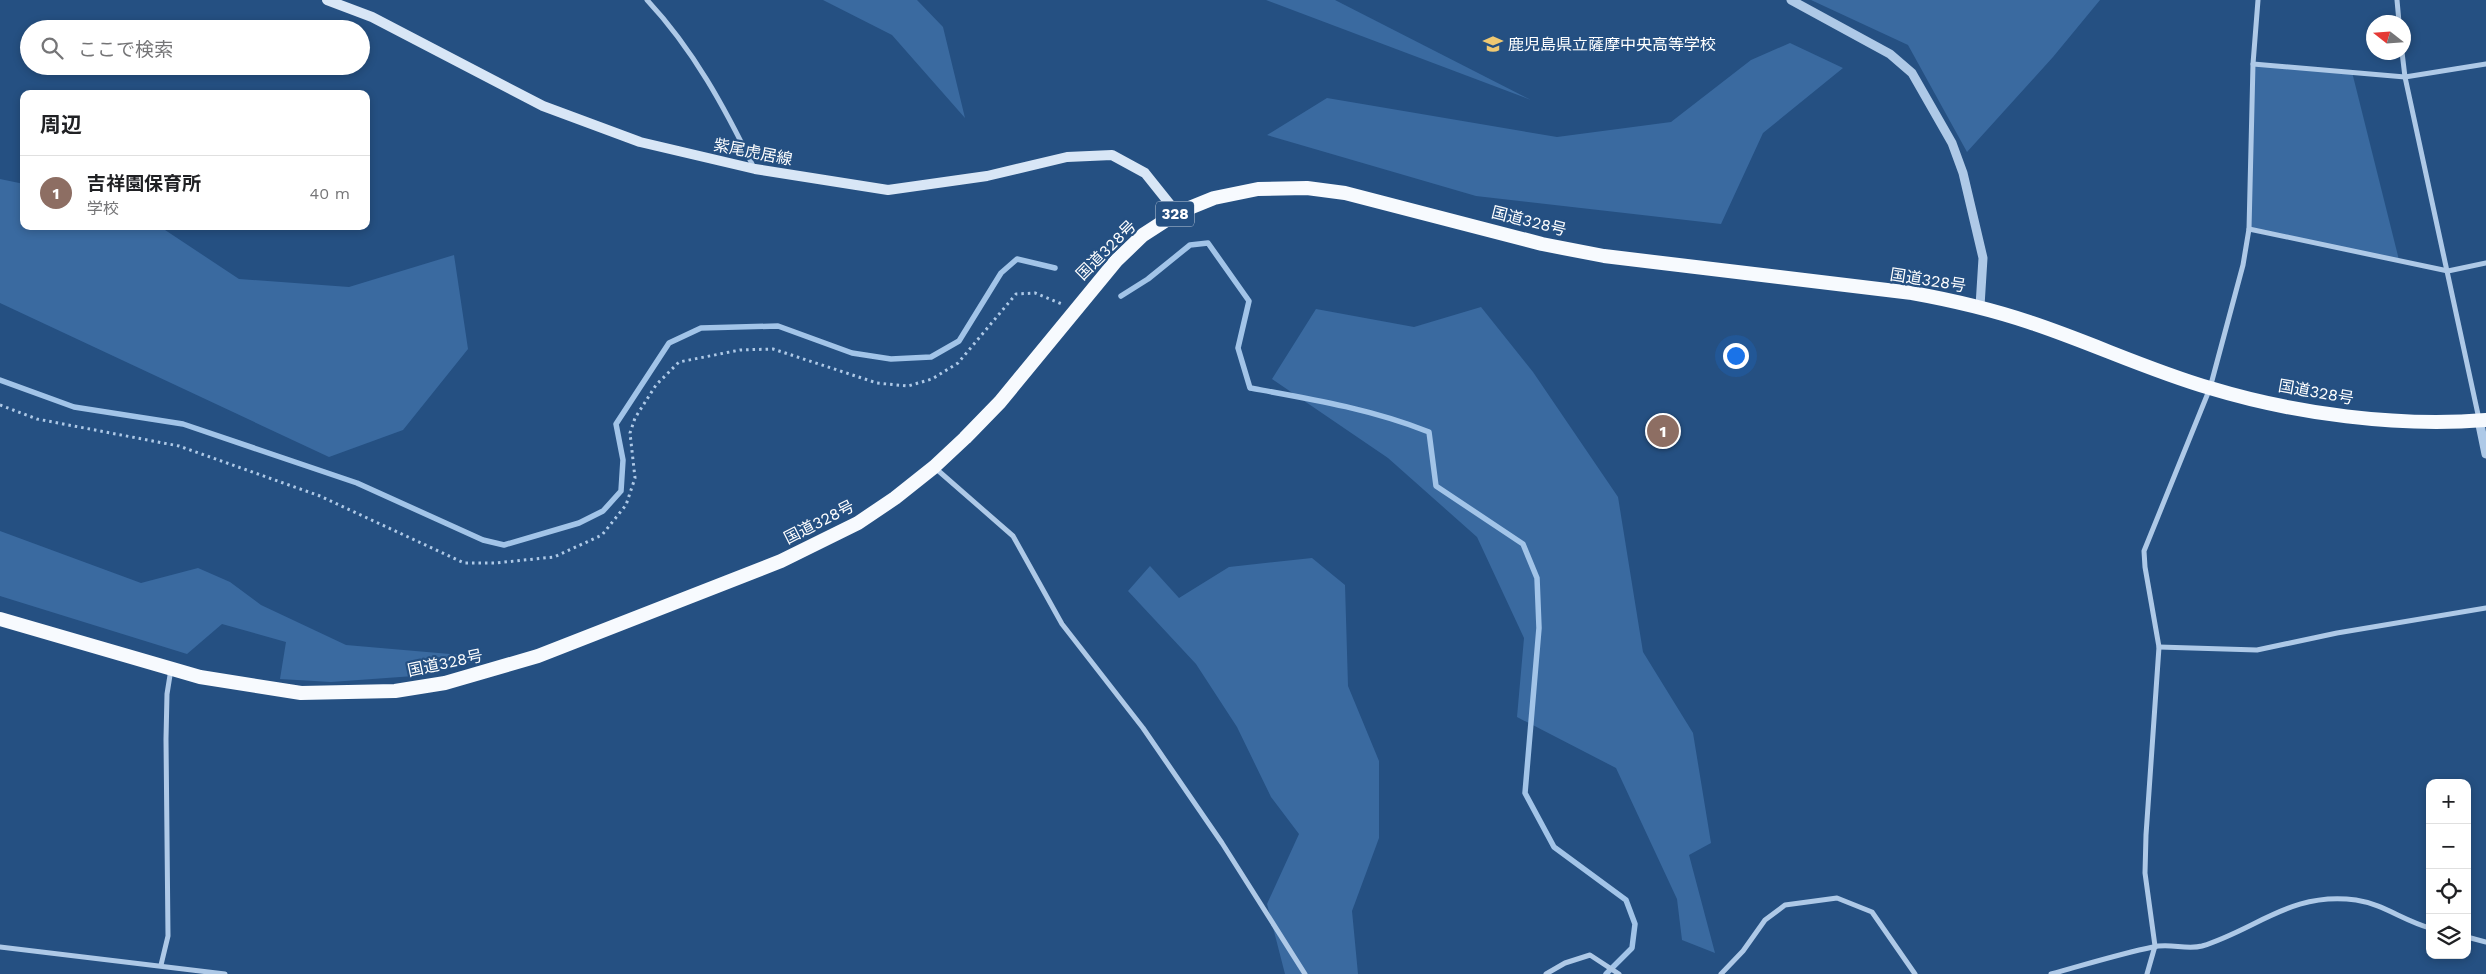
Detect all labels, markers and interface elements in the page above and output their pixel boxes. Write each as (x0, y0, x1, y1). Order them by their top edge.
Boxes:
north arrow (2366, 15, 2411, 60)
search box (20, 20, 370, 75)
school or university icon: 鹿児島県立薩摩中央高等学校 (1482, 33, 1504, 55)
icon: search (38, 34, 66, 62)
place label: 鹿児島県立薩摩中央高等学校 (1508, 35, 1716, 54)
text: ここで検索 (78, 38, 173, 61)
text: 周辺 (40, 112, 82, 137)
street label: 紫尾虎居線 (712, 135, 794, 169)
text: 吉祥園保育所 (87, 172, 201, 195)
text: 1 (53, 184, 59, 203)
text: 40 m (310, 184, 350, 203)
text: 学校 (87, 199, 119, 218)
road number: 328 (1156, 202, 1194, 226)
street label: 国道328号 (1490, 203, 1568, 239)
street label: 国道328号 (1072, 216, 1140, 284)
street label: 国道328号 (1889, 265, 1967, 295)
your location (1723, 343, 1749, 369)
street label: 国道328号 (2277, 376, 2355, 408)
pin: 1 (1647, 412, 1679, 450)
street label: 国道328号 (781, 496, 857, 548)
street label: 国道328号 (406, 646, 484, 680)
map controls (2426, 779, 2471, 959)
button: + (2426, 779, 2471, 824)
button: − (2426, 824, 2471, 869)
button: locate (2426, 869, 2471, 914)
button: layers (2426, 914, 2471, 959)

